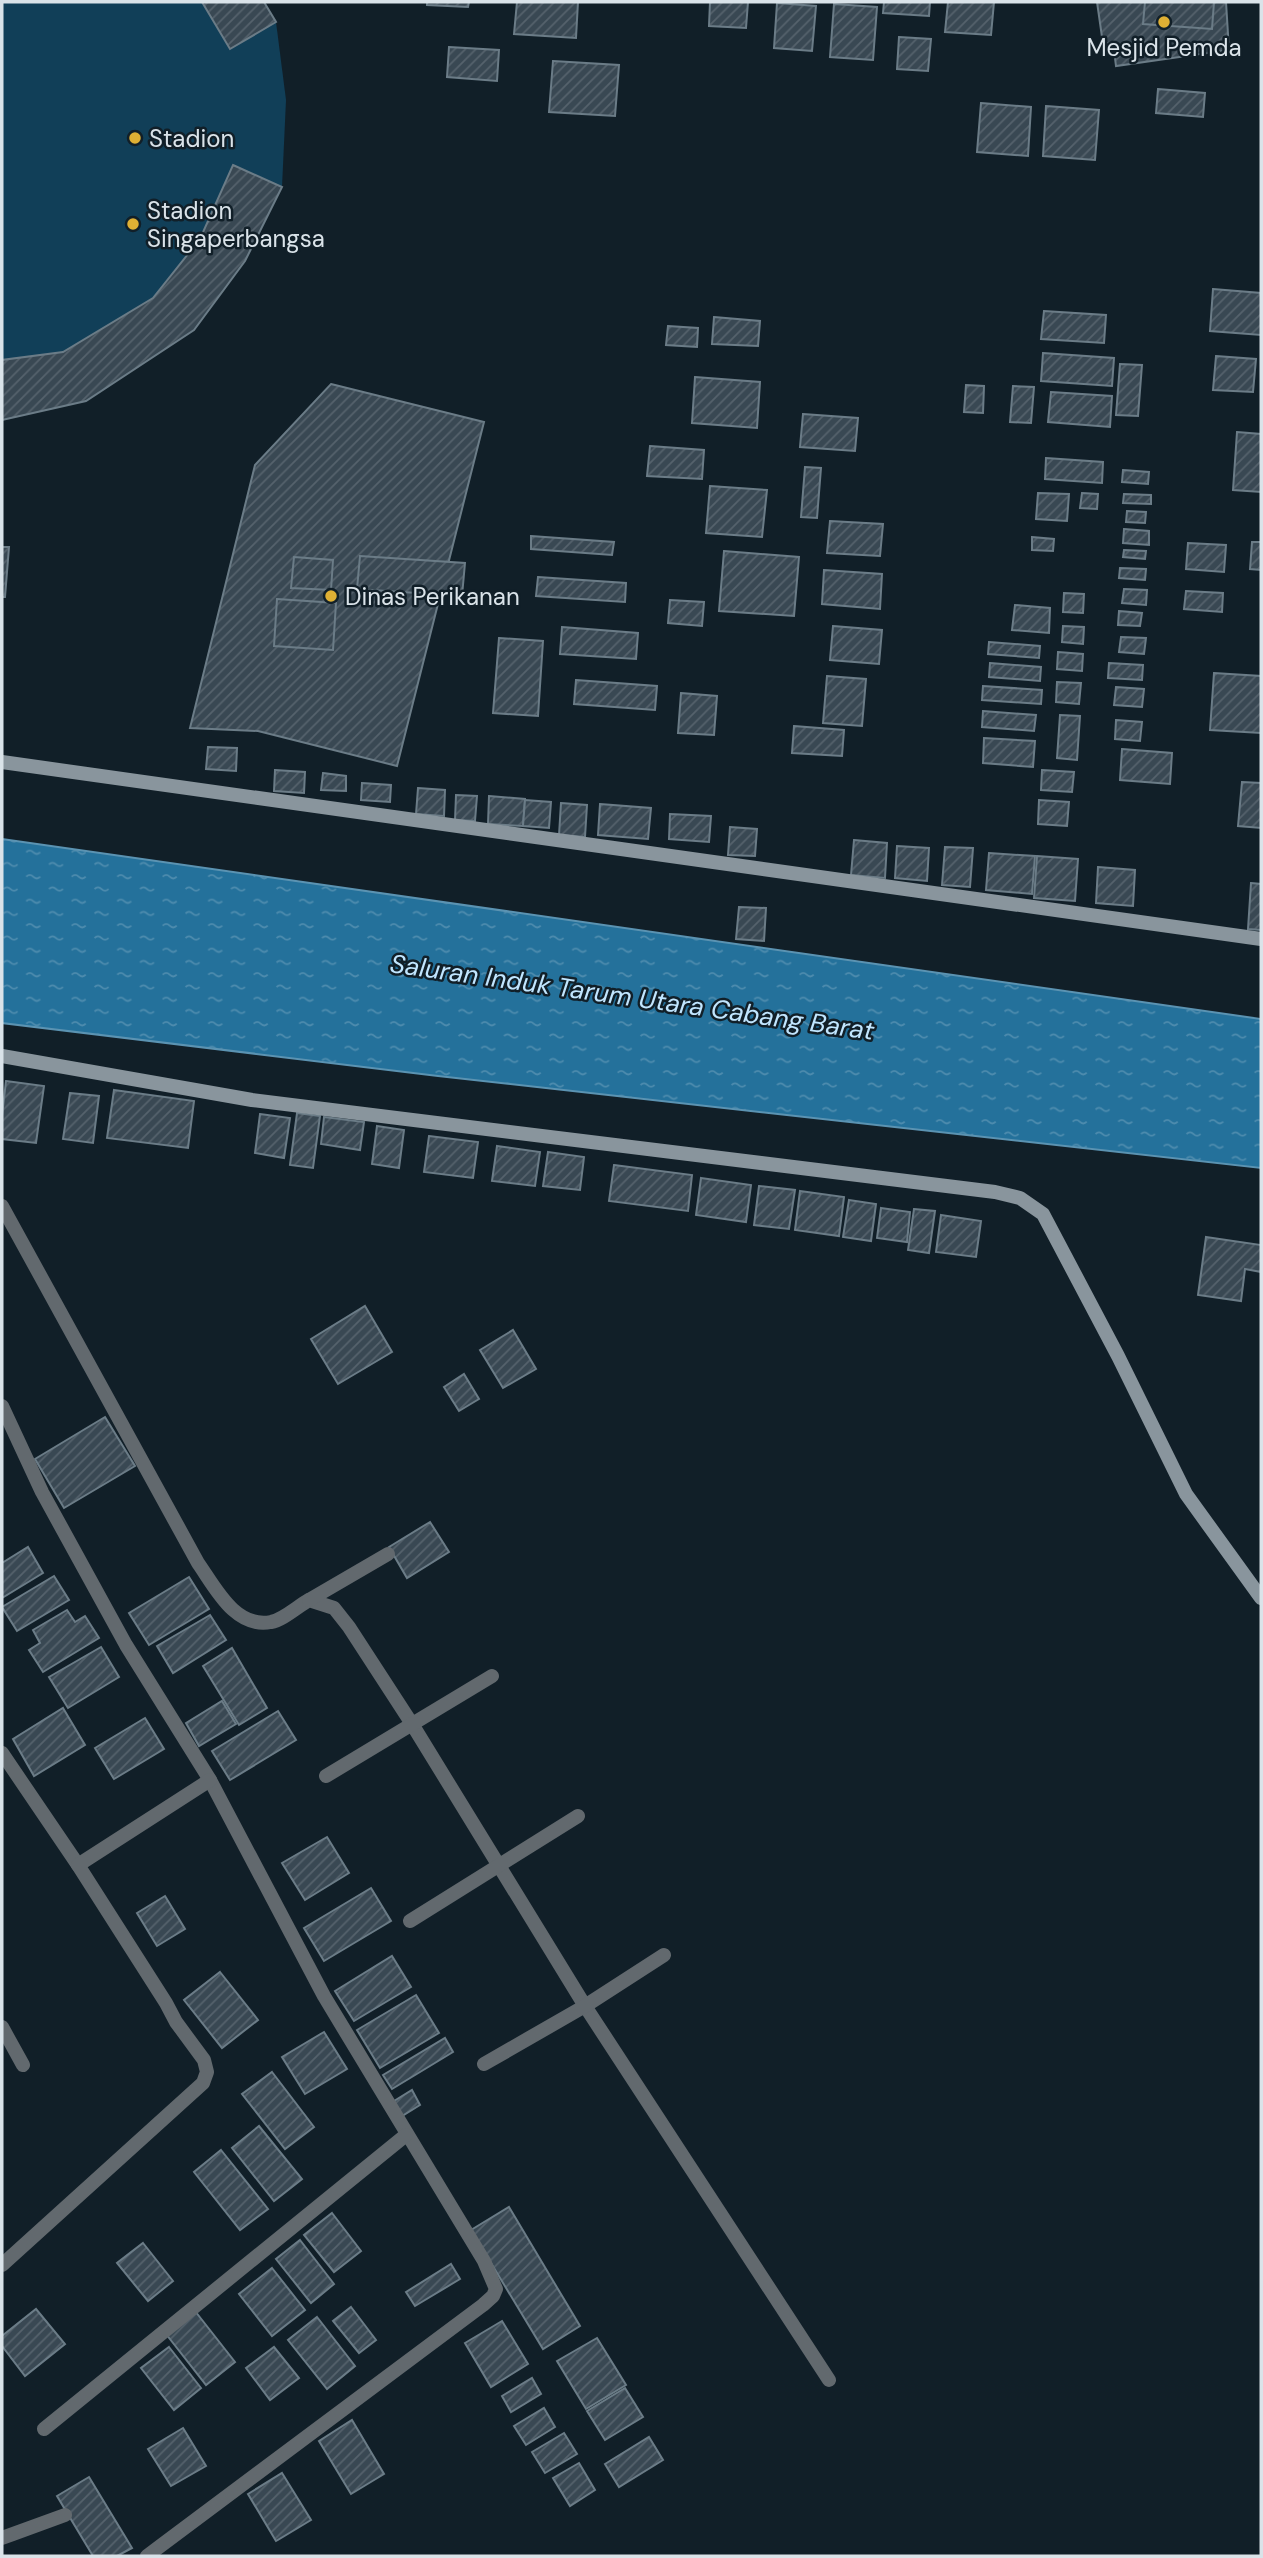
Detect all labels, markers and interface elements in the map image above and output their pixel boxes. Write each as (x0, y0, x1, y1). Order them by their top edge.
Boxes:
marker: Mesjid Pemda (1156, 14, 1172, 30)
place label: Mesjid Pemda (1086, 32, 1242, 63)
place label: Stadion (149, 123, 234, 154)
marker: Stadion (127, 130, 143, 146)
place label: Stadion Singaperbangsa (147, 195, 325, 254)
marker: Stadion Singaperbangsa (125, 216, 141, 232)
place label: Dinas Perikanan (345, 581, 520, 612)
marker: Dinas Perikanan (323, 588, 339, 604)
water label: Saluran Induk Tarum Utara Cabang Barat (388, 946, 877, 1048)

